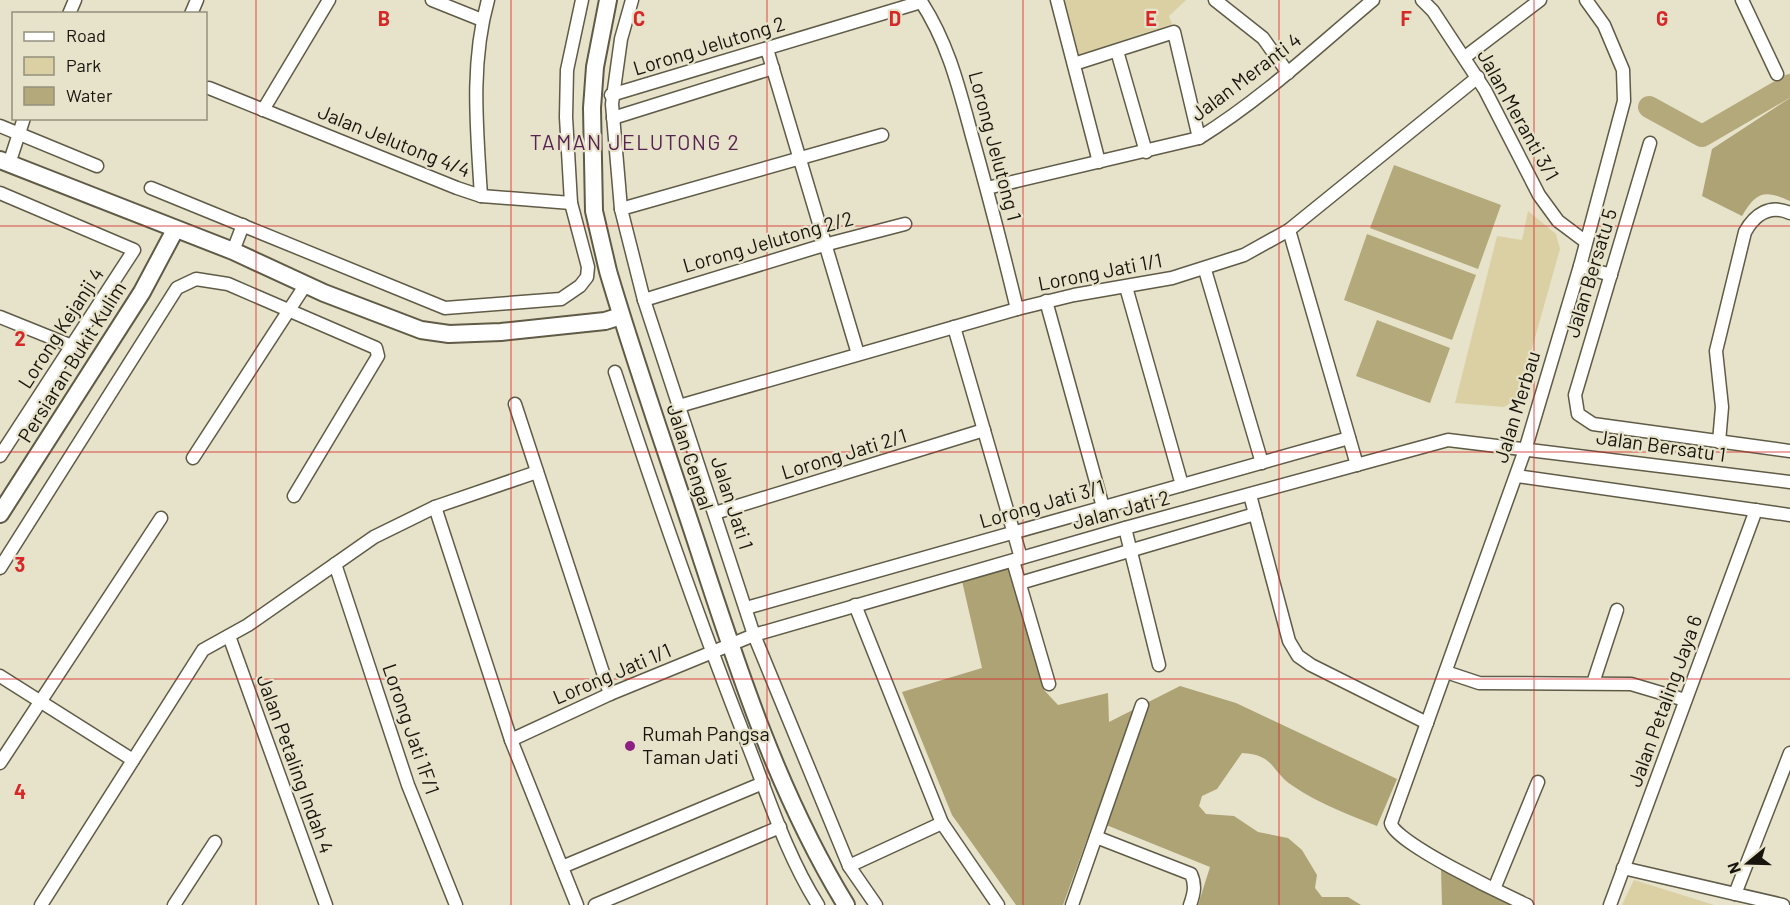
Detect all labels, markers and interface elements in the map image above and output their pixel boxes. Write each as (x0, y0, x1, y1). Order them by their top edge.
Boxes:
text: B (378, 6, 390, 30)
text: C (633, 6, 645, 30)
text: D (889, 6, 901, 30)
text: E (1145, 6, 1157, 30)
text: F (1400, 6, 1412, 30)
text: G (1656, 6, 1668, 30)
street label: Lorong Jelutong 2 (630, 11, 787, 80)
legend (12, 12, 207, 120)
text: Road (66, 24, 106, 46)
street label: Jalan Meranti 4 (1185, 27, 1305, 125)
street label: Jalan Meranti 3/1 (1473, 45, 1565, 184)
text: Park (66, 54, 101, 76)
street label: Lorong Jelutong 1 (964, 68, 1027, 223)
text: Water (66, 84, 113, 106)
street label: Jalan Jelutong 4/4 (315, 99, 474, 182)
district label: TAMAN JELUTONG 2 (530, 129, 740, 154)
street label: Lorong Jelutong 2/2 (680, 205, 856, 277)
street label: Jalan Bersatu 5 (1559, 205, 1621, 340)
street label: Lorong Jati 1/1 (1036, 247, 1164, 295)
street label: Lorong Kejanji 4 (12, 262, 108, 392)
street label: Persiaran Bukit Kulim (12, 277, 130, 446)
text: 2 (14, 326, 26, 350)
street label: Jalan Merbau (1488, 348, 1544, 465)
street label: Jalan Cengal (662, 400, 719, 513)
street label: Lorong Jati 2/1 (778, 423, 909, 483)
street label: Jalan Bersatu 1 (1595, 424, 1727, 466)
street label: Jalan Jati 1 (707, 453, 759, 552)
street label: Lorong Jati 3/1 (976, 474, 1107, 532)
street label: Jalan Jati 2 (1069, 484, 1172, 534)
text: 3 (15, 552, 25, 576)
street label: Jalan Petaling Jaya 6 (1622, 611, 1706, 790)
street label: Lorong Jati 1/1 (549, 637, 674, 709)
street label: Lorong Jati 1F/1 (378, 660, 446, 797)
street label: Jalan Petaling Indah 4 (252, 671, 340, 856)
place label: Rumah Pangsa Taman Jati (642, 721, 770, 768)
marker: Rumah Pangsa Taman Jati (623, 739, 637, 753)
text: 4 (14, 779, 26, 803)
north arrow (1718, 833, 1778, 893)
text: N (1723, 860, 1744, 876)

